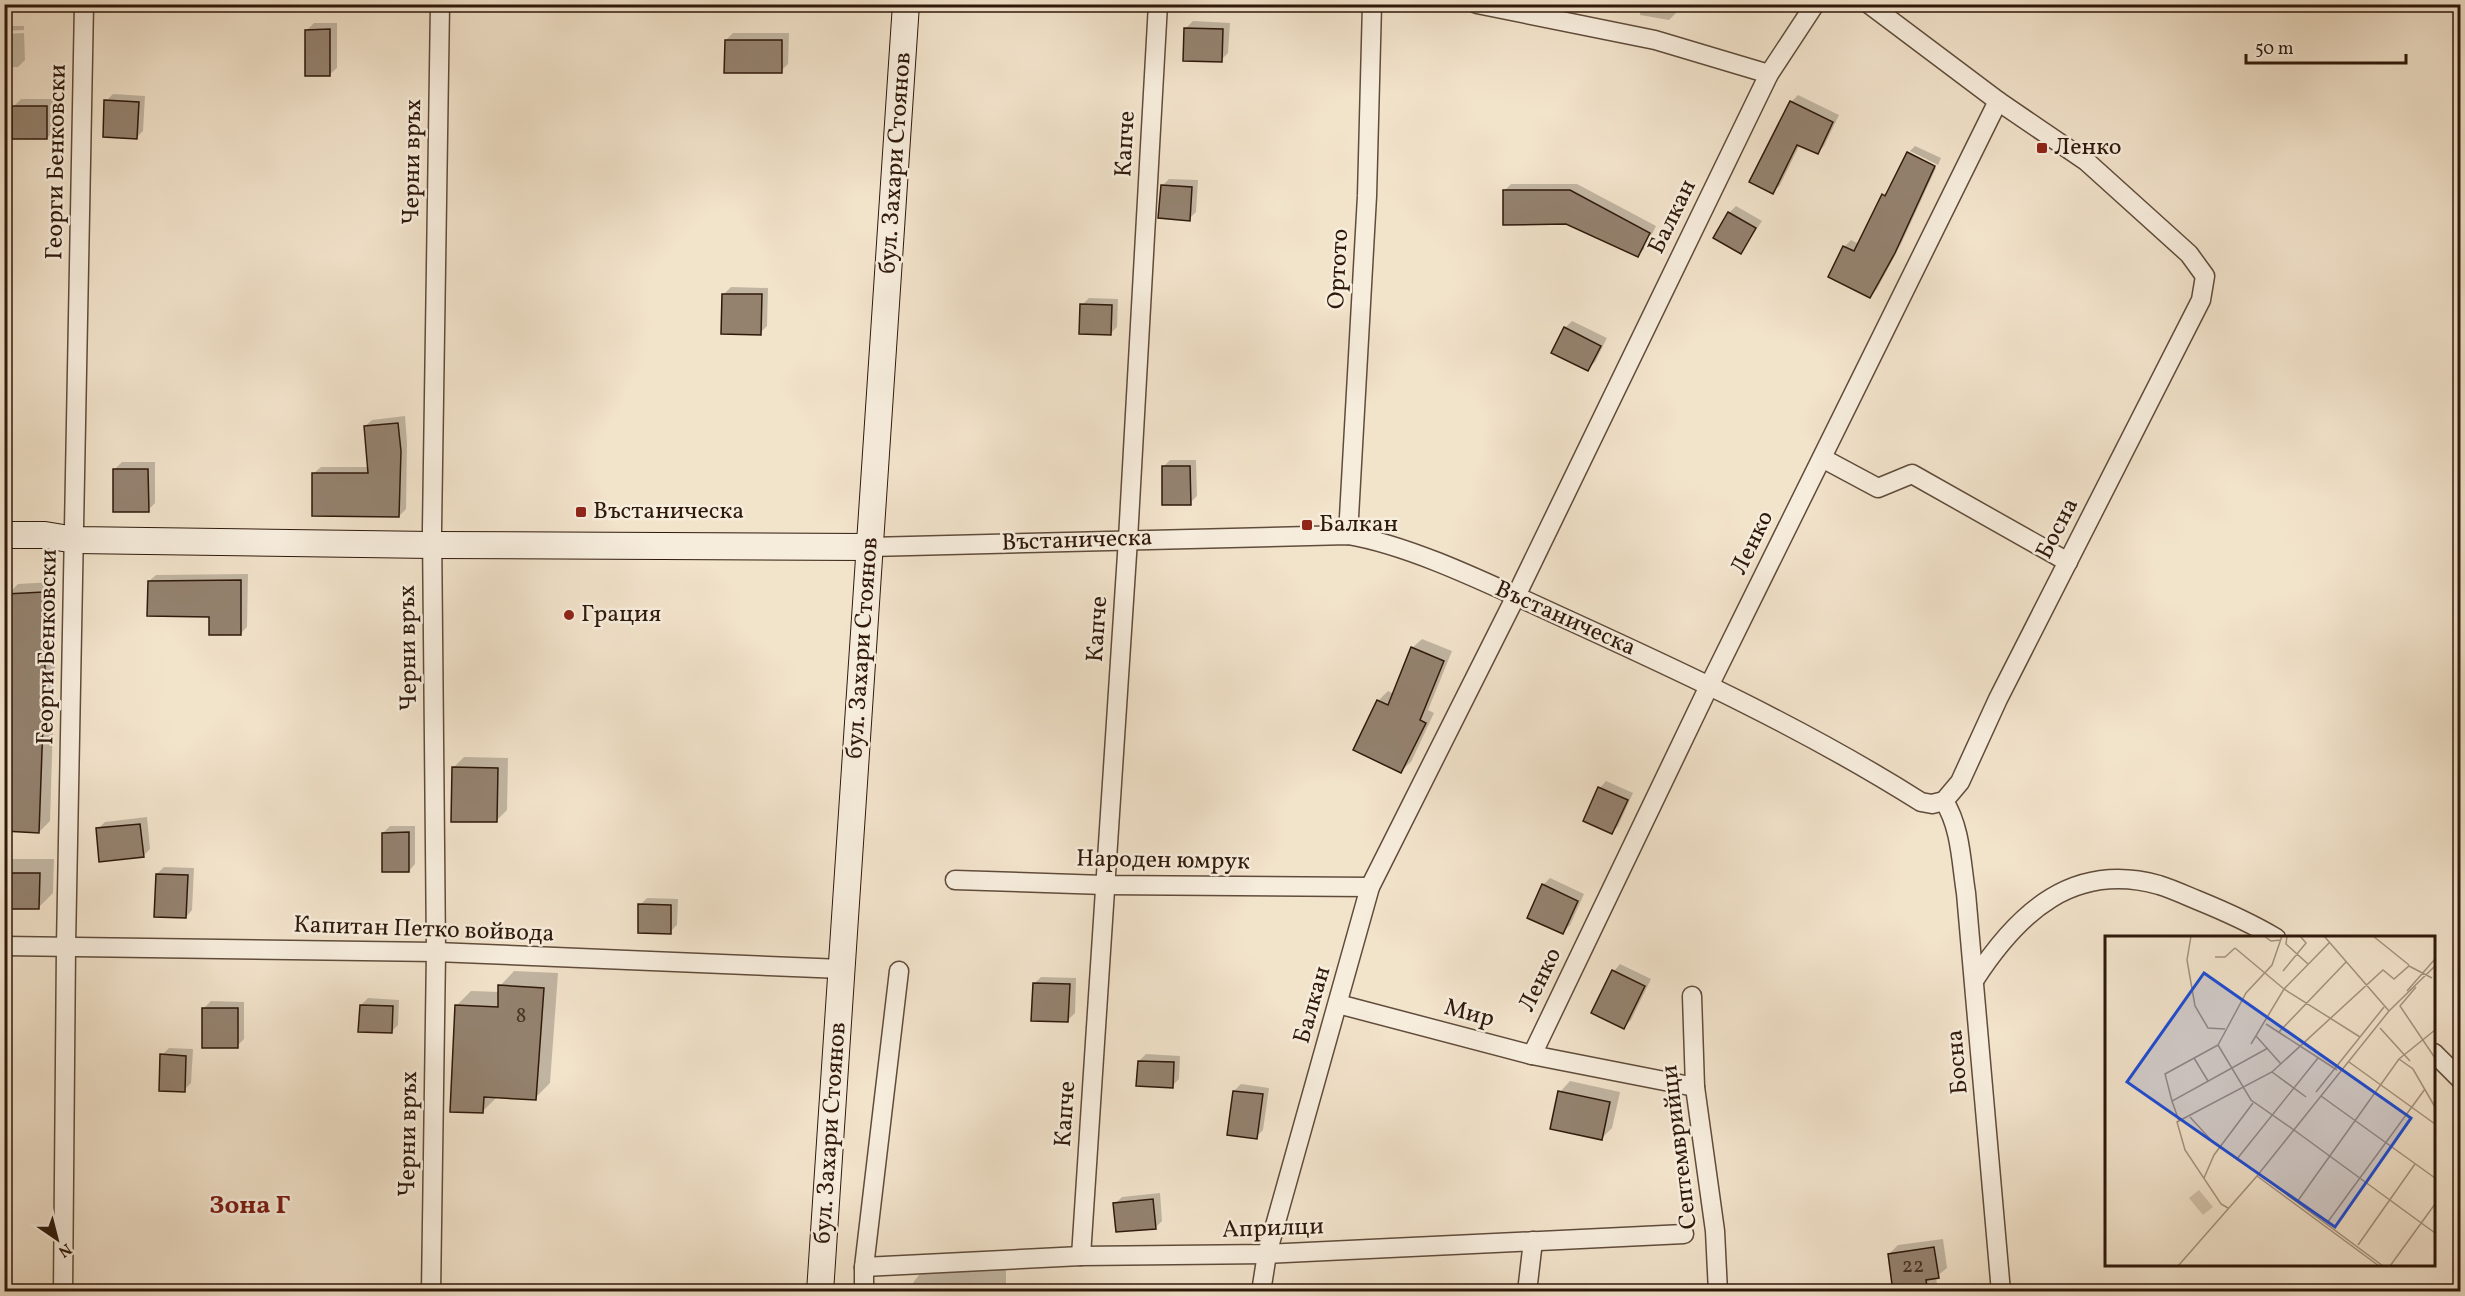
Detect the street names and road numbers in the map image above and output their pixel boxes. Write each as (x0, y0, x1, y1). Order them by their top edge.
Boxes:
street label: бул. Захари Стоянов (871, 51, 921, 275)
street label: Георги Бенковски (38, 64, 76, 260)
street label: Черни връх (395, 99, 431, 225)
street label: Капче (1107, 110, 1145, 178)
street label: Балкан (1640, 174, 1706, 260)
street label: Ортото (1320, 228, 1358, 310)
street label: Босна (2028, 492, 2088, 566)
street label: Ленко (1723, 505, 1783, 581)
street label: Въстаническа (1001, 521, 1153, 561)
street label: бул. Захари Стоянов (838, 536, 888, 760)
street label: Георги Бенковски (29, 549, 67, 745)
street label: Въстаническа (1489, 573, 1641, 665)
street label: Черни връх (391, 585, 427, 711)
street label: Капче (1079, 595, 1117, 663)
street label: Народен юмрук (1076, 842, 1250, 880)
street label: Капитан Петко войвода (293, 908, 555, 952)
street label: Ленко (1511, 942, 1571, 1018)
street label: Балкан (1286, 962, 1340, 1048)
street label: Мир (1440, 991, 1498, 1037)
street label: бул. Захари Стоянов (806, 1021, 856, 1245)
street label: Босна (1938, 1028, 1978, 1096)
street label: Септемврийци (1653, 1063, 1707, 1231)
street label: Черни връх (391, 1071, 427, 1197)
street label: Капче (1047, 1080, 1085, 1148)
street label: Априлци (1222, 1210, 1324, 1248)

